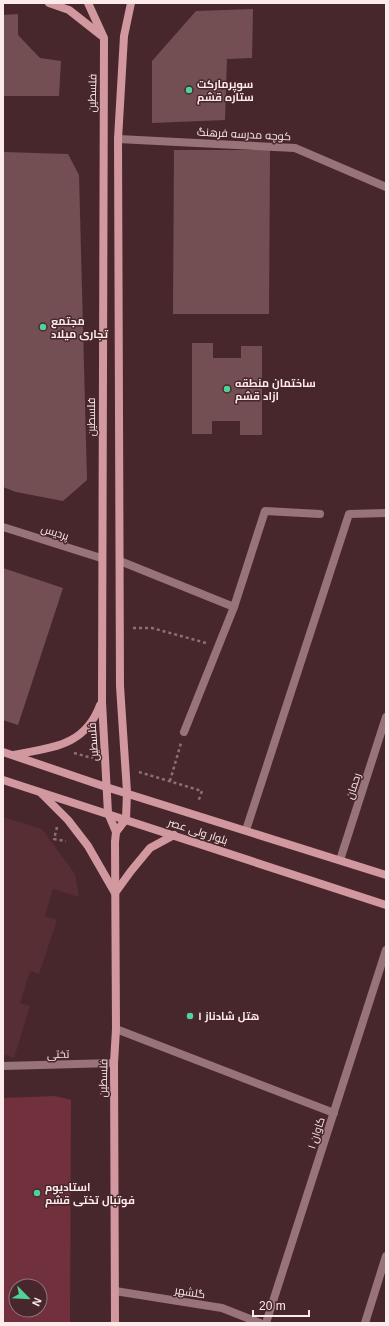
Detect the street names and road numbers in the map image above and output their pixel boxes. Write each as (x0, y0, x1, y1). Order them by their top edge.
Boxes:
street label: فلسطین (86, 74, 99, 112)
street label: کوچه مدرسه فرهنگ (197, 126, 291, 143)
street label: فلسطین (85, 398, 98, 436)
street label: پردیس (39, 522, 70, 543)
street label: فلسطین (86, 722, 101, 762)
street label: رحمان (343, 771, 364, 801)
street label: بلوار ولی عصر (165, 815, 229, 847)
street label: تختی (47, 1048, 70, 1061)
street label: فلسطین (97, 1059, 110, 1097)
street label: کاوان ۱ (305, 1115, 328, 1151)
street label: گلشهر (173, 1284, 206, 1301)

